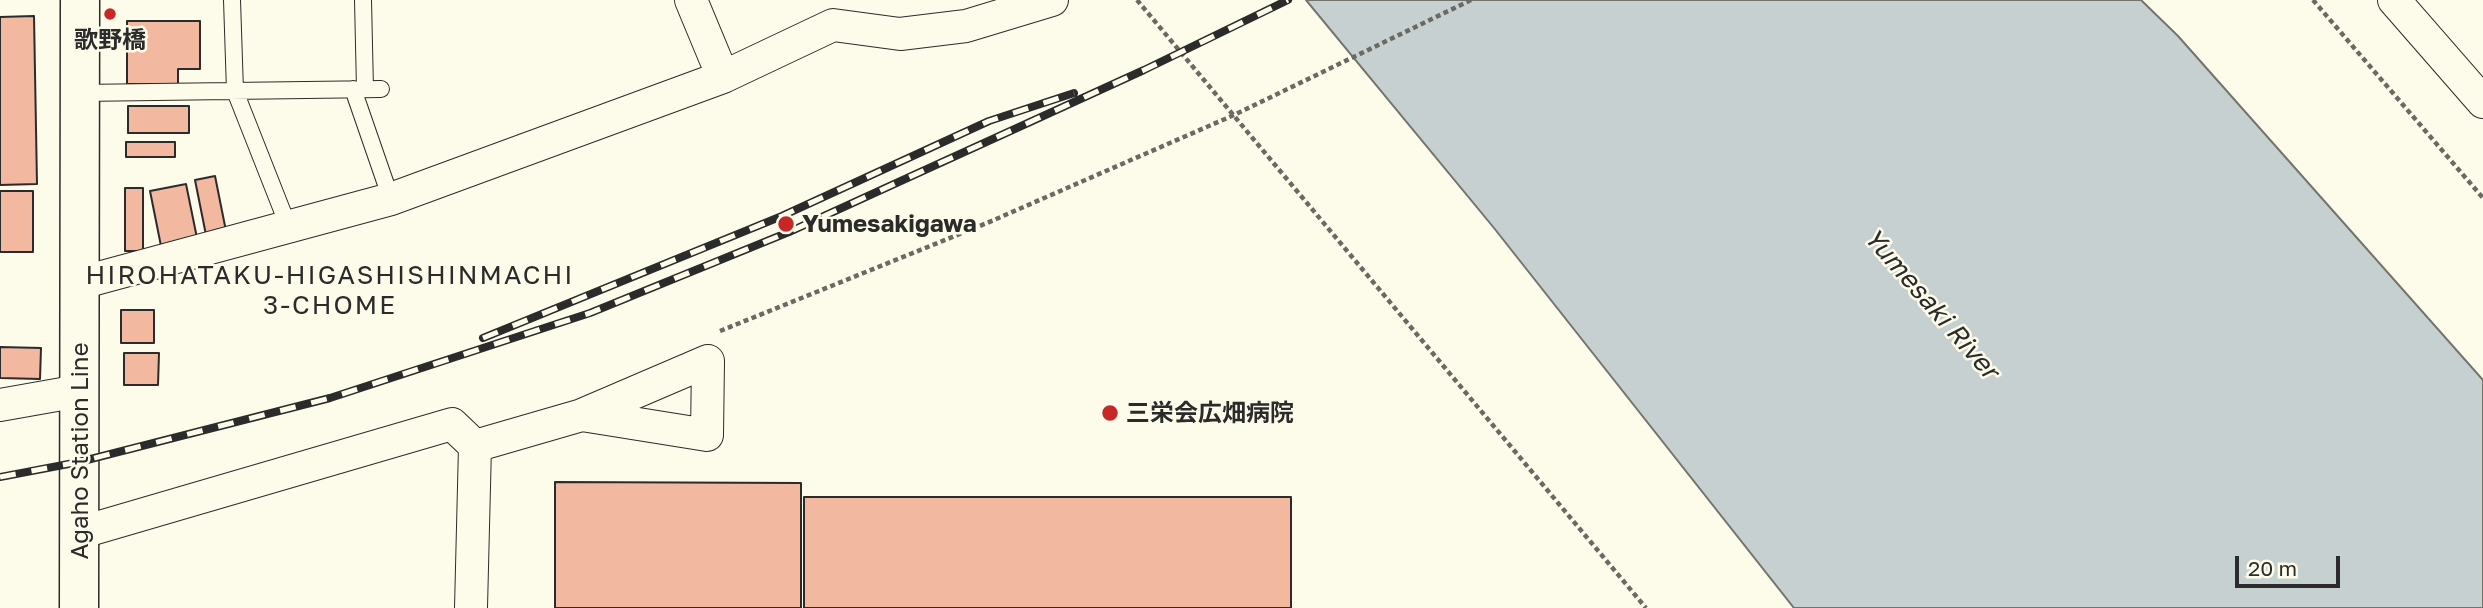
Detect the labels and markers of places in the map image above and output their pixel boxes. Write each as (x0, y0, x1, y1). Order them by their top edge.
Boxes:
marker: 歌野橋 (102, 6, 118, 22)
place label: 歌野橋 (74, 26, 146, 54)
place label: Yumesakigawa (802, 210, 977, 238)
marker: Yumesakigawa (776, 214, 796, 234)
place label: 三栄会広畑病院 (1126, 399, 1294, 427)
marker: 三栄会広畑病院 (1100, 403, 1120, 423)

